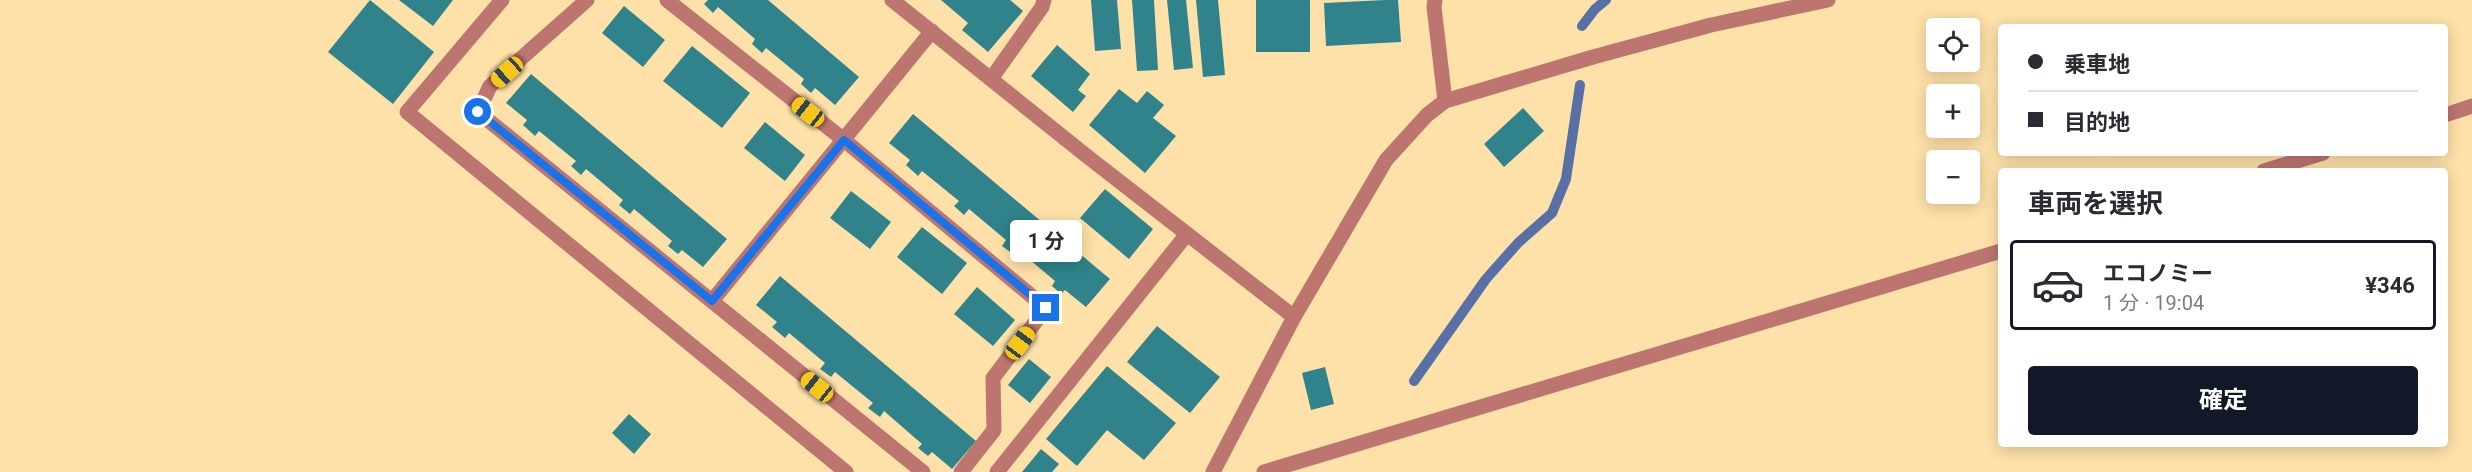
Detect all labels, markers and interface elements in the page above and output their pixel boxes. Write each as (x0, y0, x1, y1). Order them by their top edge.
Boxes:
map controls (1926, 18, 1980, 204)
button: locate (1926, 18, 1980, 72)
text: 乗車地 (2064, 52, 2130, 77)
car (488, 53, 526, 91)
button: + (1926, 84, 1980, 138)
car (788, 94, 828, 130)
route start (464, 98, 491, 125)
text: 目的地 (2064, 110, 2130, 135)
button: − (1926, 150, 1980, 204)
text: 車両を選択 (2028, 188, 2163, 220)
callout: 1 分 (1010, 221, 1082, 263)
text: 1 分 (1028, 229, 1064, 253)
icon: car (2031, 258, 2085, 312)
text: エコノミー (2103, 261, 2213, 286)
text: ¥346 (2365, 273, 2415, 298)
text: 1 分 · 19:04 (2103, 291, 2204, 315)
route end (1032, 294, 1059, 321)
car (1002, 323, 1038, 363)
button: 確定 (2028, 366, 2418, 435)
car (797, 369, 837, 405)

